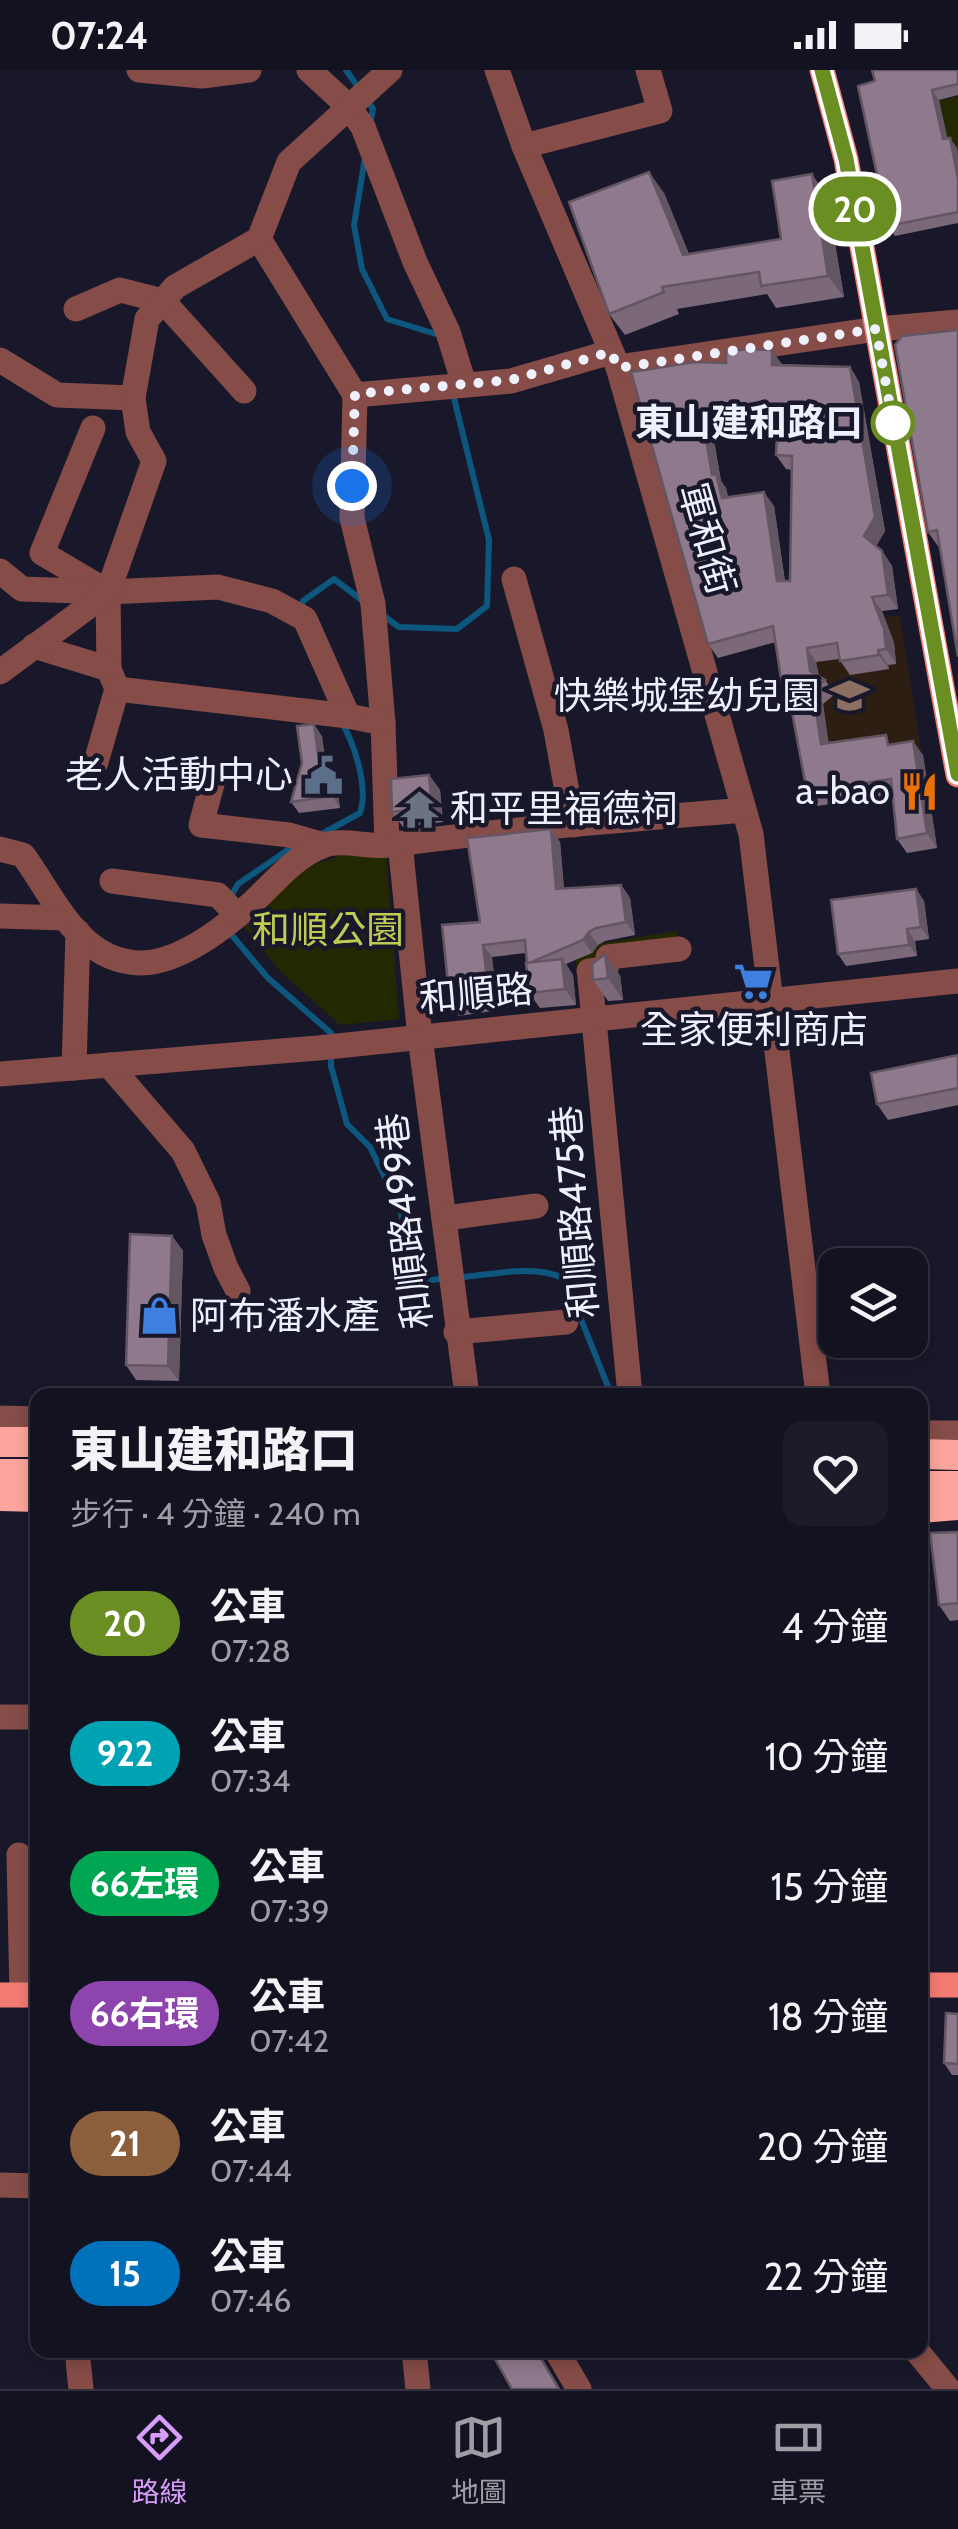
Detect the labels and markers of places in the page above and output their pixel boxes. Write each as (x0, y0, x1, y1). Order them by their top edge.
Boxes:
place label: 東山建和路口 (635, 399, 863, 446)
marker: 東山建和路口 (872, 402, 914, 444)
place label: 快樂城堡幼兒園 (554, 672, 820, 719)
school or university icon: 快樂城堡幼兒園 (829, 675, 871, 717)
place label: 老人活動中心 (65, 751, 293, 798)
public building icon: 老人活動中心 (302, 754, 344, 796)
place label: a-bao (795, 767, 890, 814)
restaurant icon: a-bao (899, 770, 941, 812)
place label: 和平里福德祠 (450, 785, 678, 832)
temple icon: 和平里福德祠 (399, 788, 441, 830)
supermarket icon: 全家便利商店 (733, 960, 775, 1002)
place label: 全家便利商店 (640, 1006, 868, 1053)
place label: 阿布潘水產 (190, 1292, 380, 1339)
shop icon: 阿布潘水產 (139, 1295, 181, 1337)

